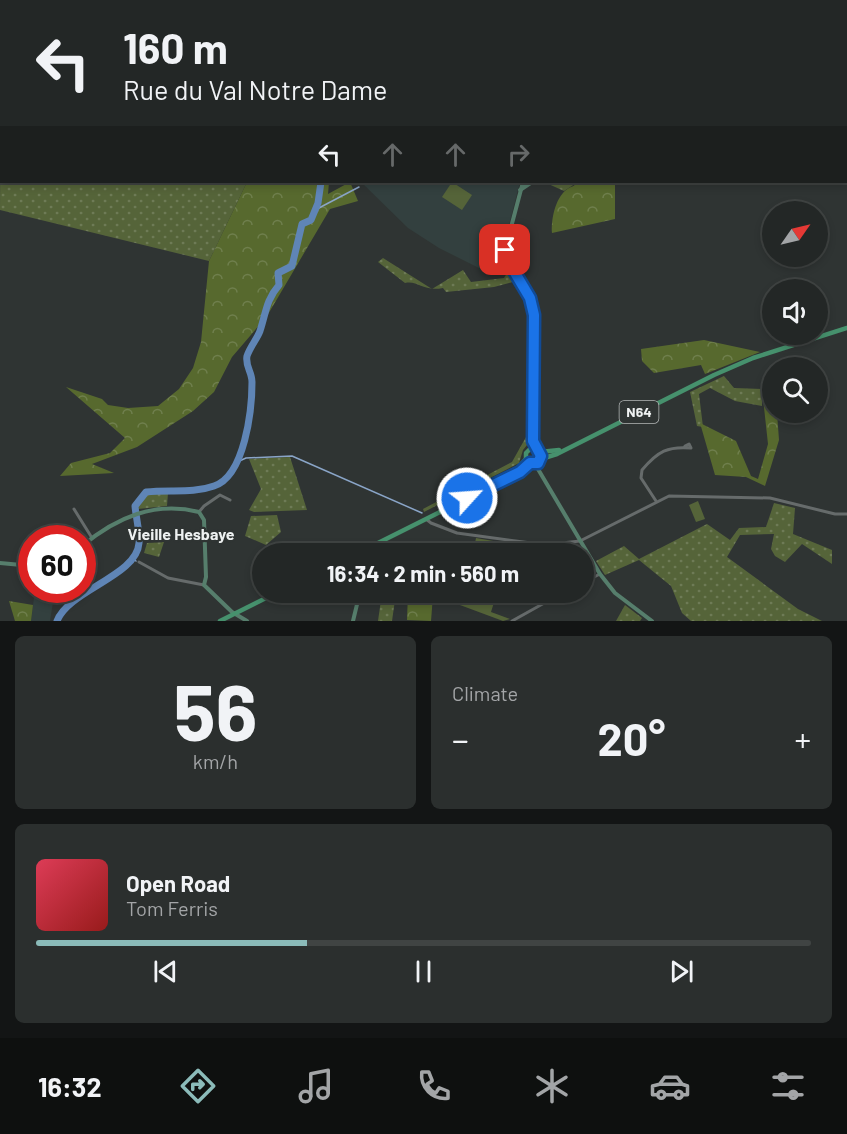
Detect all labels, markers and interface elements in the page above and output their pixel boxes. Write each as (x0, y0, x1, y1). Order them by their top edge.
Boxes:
text: 160 m (123, 22, 228, 72)
icon: left (24, 24, 102, 102)
text: Rue du Val Notre Dame (123, 73, 387, 105)
icon: left (313, 138, 346, 171)
icon: ahead (376, 138, 409, 171)
icon: ahead (439, 138, 472, 171)
icon: right (502, 138, 535, 171)
north arrow (762, 201, 828, 267)
map controls (762, 201, 828, 423)
pin (479, 224, 530, 275)
icon: arrive (488, 233, 521, 266)
button: sound (762, 279, 828, 345)
button: search (762, 357, 828, 423)
road number: N64 (620, 401, 658, 423)
position arrow (435, 466, 499, 530)
district label: Vieille Hesbaye (128, 524, 235, 543)
speed limit sign: 60 (18, 525, 96, 603)
text: 16:34 · 2 min · 560 m (327, 560, 519, 586)
text: 56 (174, 663, 257, 757)
text: Climate (452, 681, 518, 705)
text: 20° (598, 711, 665, 765)
text: − (452, 719, 469, 759)
text: + (795, 719, 811, 759)
text: km/h (193, 749, 238, 773)
text: Open Road (126, 870, 230, 896)
text: Tom Ferris (126, 896, 218, 920)
icon: previous (149, 955, 182, 988)
icon: pause (407, 955, 440, 988)
icon: next (665, 955, 698, 988)
icon: directions (177, 1065, 219, 1107)
icon: music (295, 1065, 337, 1107)
icon: phone (413, 1065, 455, 1107)
icon: climate (531, 1065, 573, 1107)
icon: car (649, 1065, 691, 1107)
icon: filters (767, 1065, 809, 1107)
text: 16:32 (38, 1070, 102, 1102)

